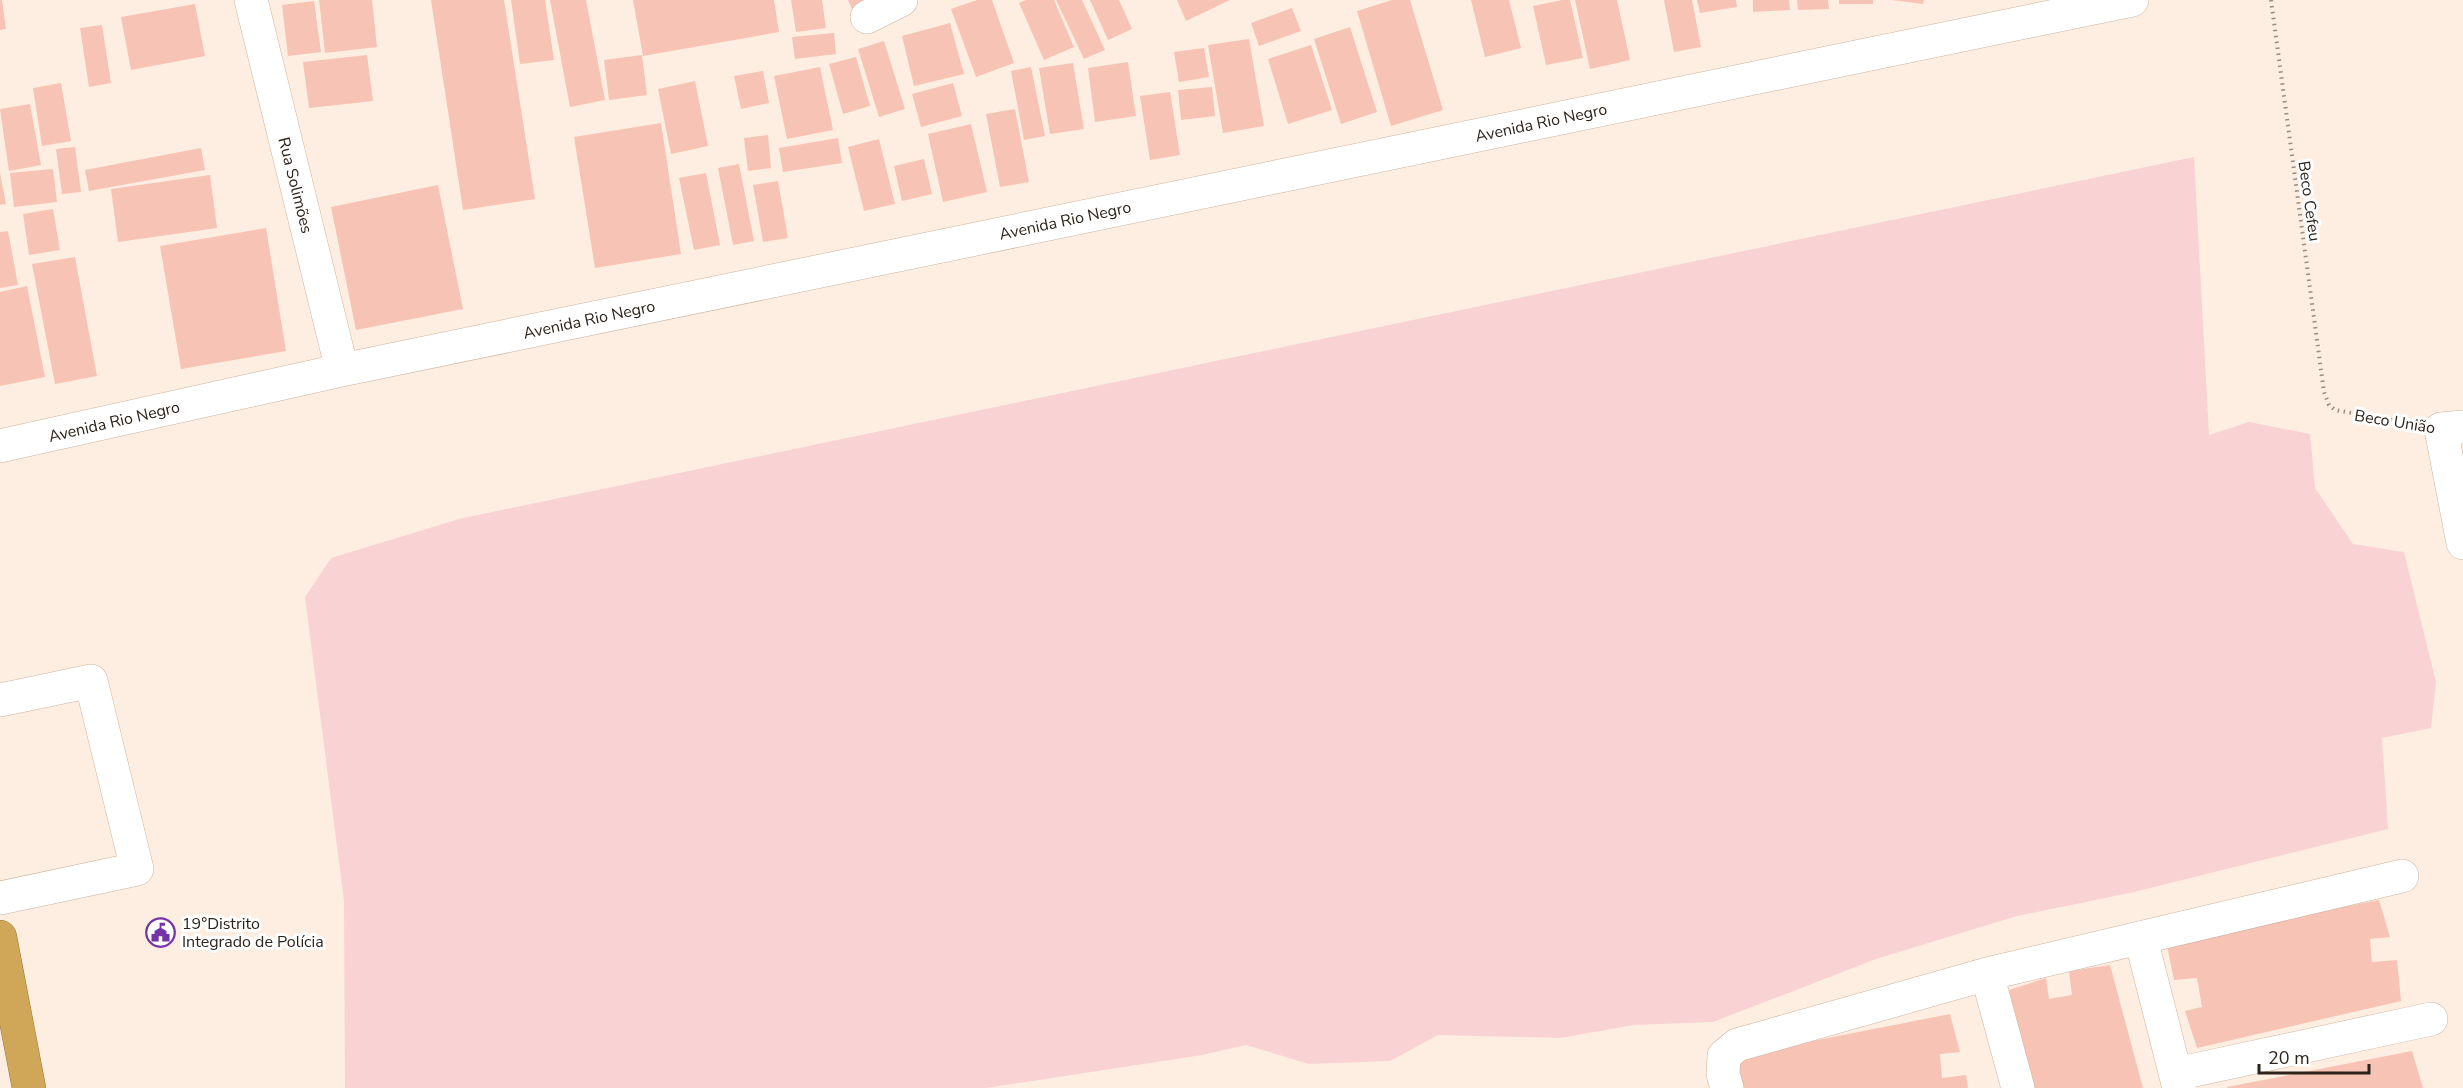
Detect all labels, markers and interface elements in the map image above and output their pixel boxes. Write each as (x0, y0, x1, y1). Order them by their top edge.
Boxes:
street label: Avenida Rio Negro (1473, 98, 1609, 148)
street label: Rua Solimões (272, 135, 318, 236)
street label: Beco Cefeu (2292, 160, 2326, 243)
street label: Avenida Rio Negro (997, 196, 1133, 246)
street label: Avenida Rio Negro (521, 295, 657, 345)
street label: Avenida Rio Negro (46, 396, 182, 448)
street label: Beco União (2353, 405, 2437, 439)
place label: 19°Distrito Integrado de Polícia (182, 913, 324, 953)
public building icon: 19°Distrito Integrado de Polícia (145, 916, 177, 948)
scale bar (2259, 1037, 2368, 1075)
text: 20 m (2268, 1046, 2310, 1070)

